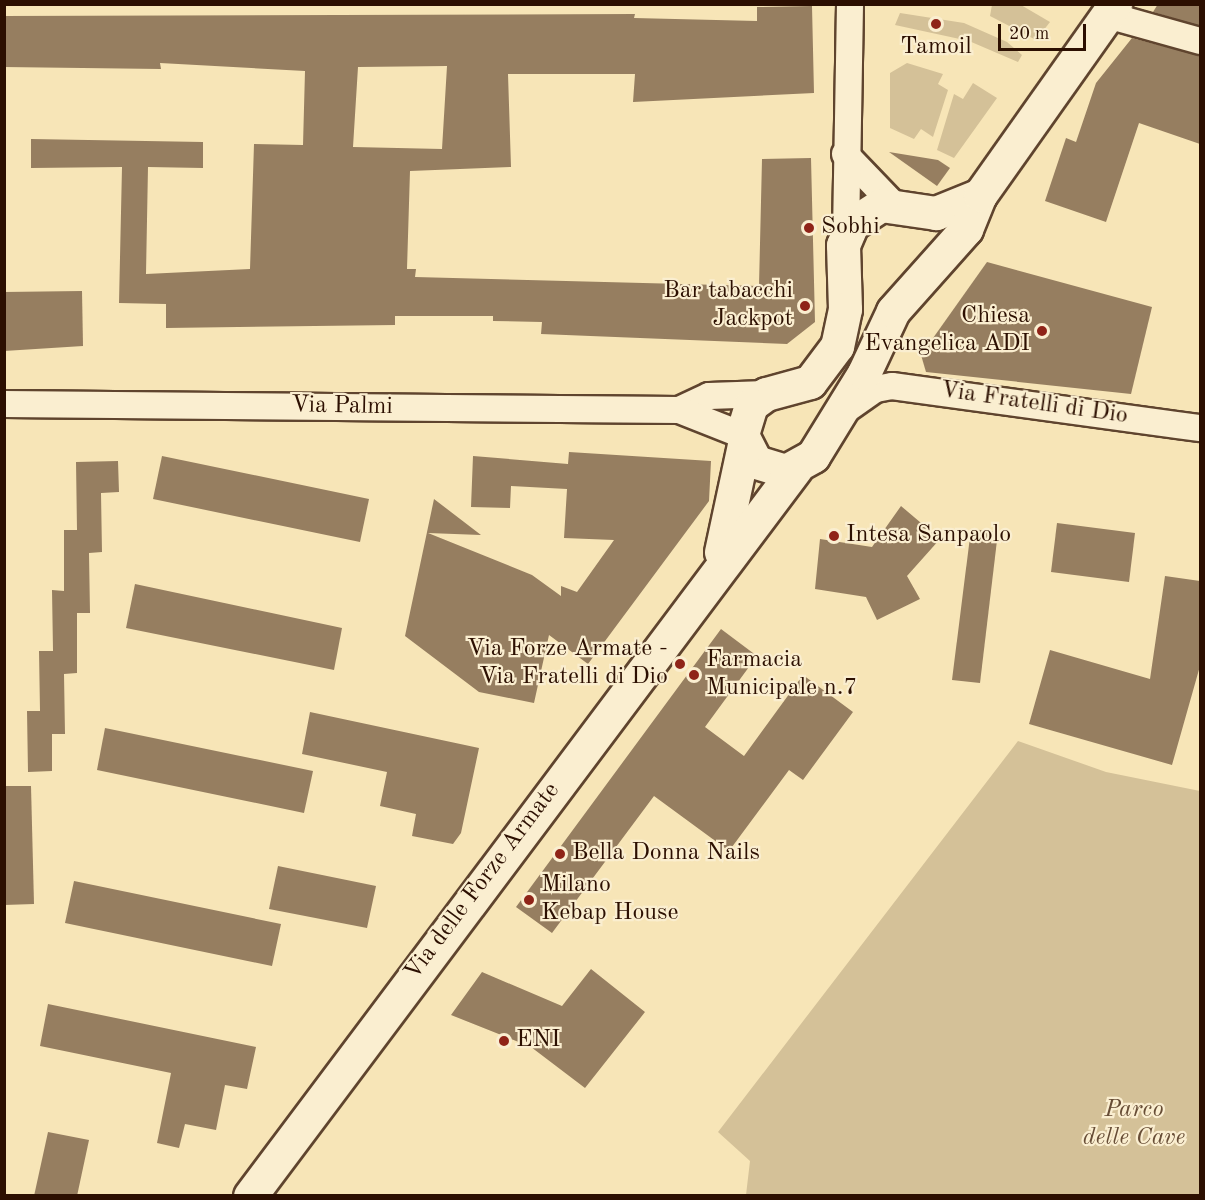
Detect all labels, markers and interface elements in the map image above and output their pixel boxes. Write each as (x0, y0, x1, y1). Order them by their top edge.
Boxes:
scale bar (1001, 12, 1090, 50)
marker: Tamoil (929, 17, 943, 31)
text: 20 m (1009, 25, 1049, 43)
place label: Tamoil (900, 34, 972, 62)
place label: Sobhi (821, 214, 880, 242)
marker: Sobhi (802, 221, 816, 235)
place label: Bar tabacchi Jackpot (663, 278, 793, 334)
marker: Bar tabacchi Jackpot (798, 299, 812, 313)
place label: Chiesa Evangelica ADI (864, 303, 1030, 359)
marker: Chiesa Evangelica ADI (1035, 324, 1049, 338)
street label: Via Fratelli di Dio (938, 377, 1130, 431)
street label: Via Palmi (291, 392, 393, 422)
place label: Intesa Sanpaolo (846, 522, 1011, 550)
marker: Intesa Sanpaolo (827, 529, 841, 543)
place label: Via Forze Armate - Via Fratelli di Dio (467, 636, 668, 692)
place label: Farmacia Municipale n.7 (706, 647, 857, 703)
marker: Via Forze Armate - Via Fratelli di Dio (673, 657, 687, 671)
marker: Farmacia Municipale n.7 (687, 668, 701, 682)
street label: Via delle Forze Armate (399, 778, 567, 986)
place label: Bella Donna Nails (572, 840, 760, 868)
marker: Bella Donna Nails (553, 847, 567, 861)
place label: Milano Kebap House (541, 872, 679, 928)
marker: Milano Kebap House (522, 893, 536, 907)
place label: ENI (516, 1027, 560, 1055)
marker: ENI (497, 1034, 511, 1048)
park label: Parco delle Cave (1083, 1097, 1185, 1153)

